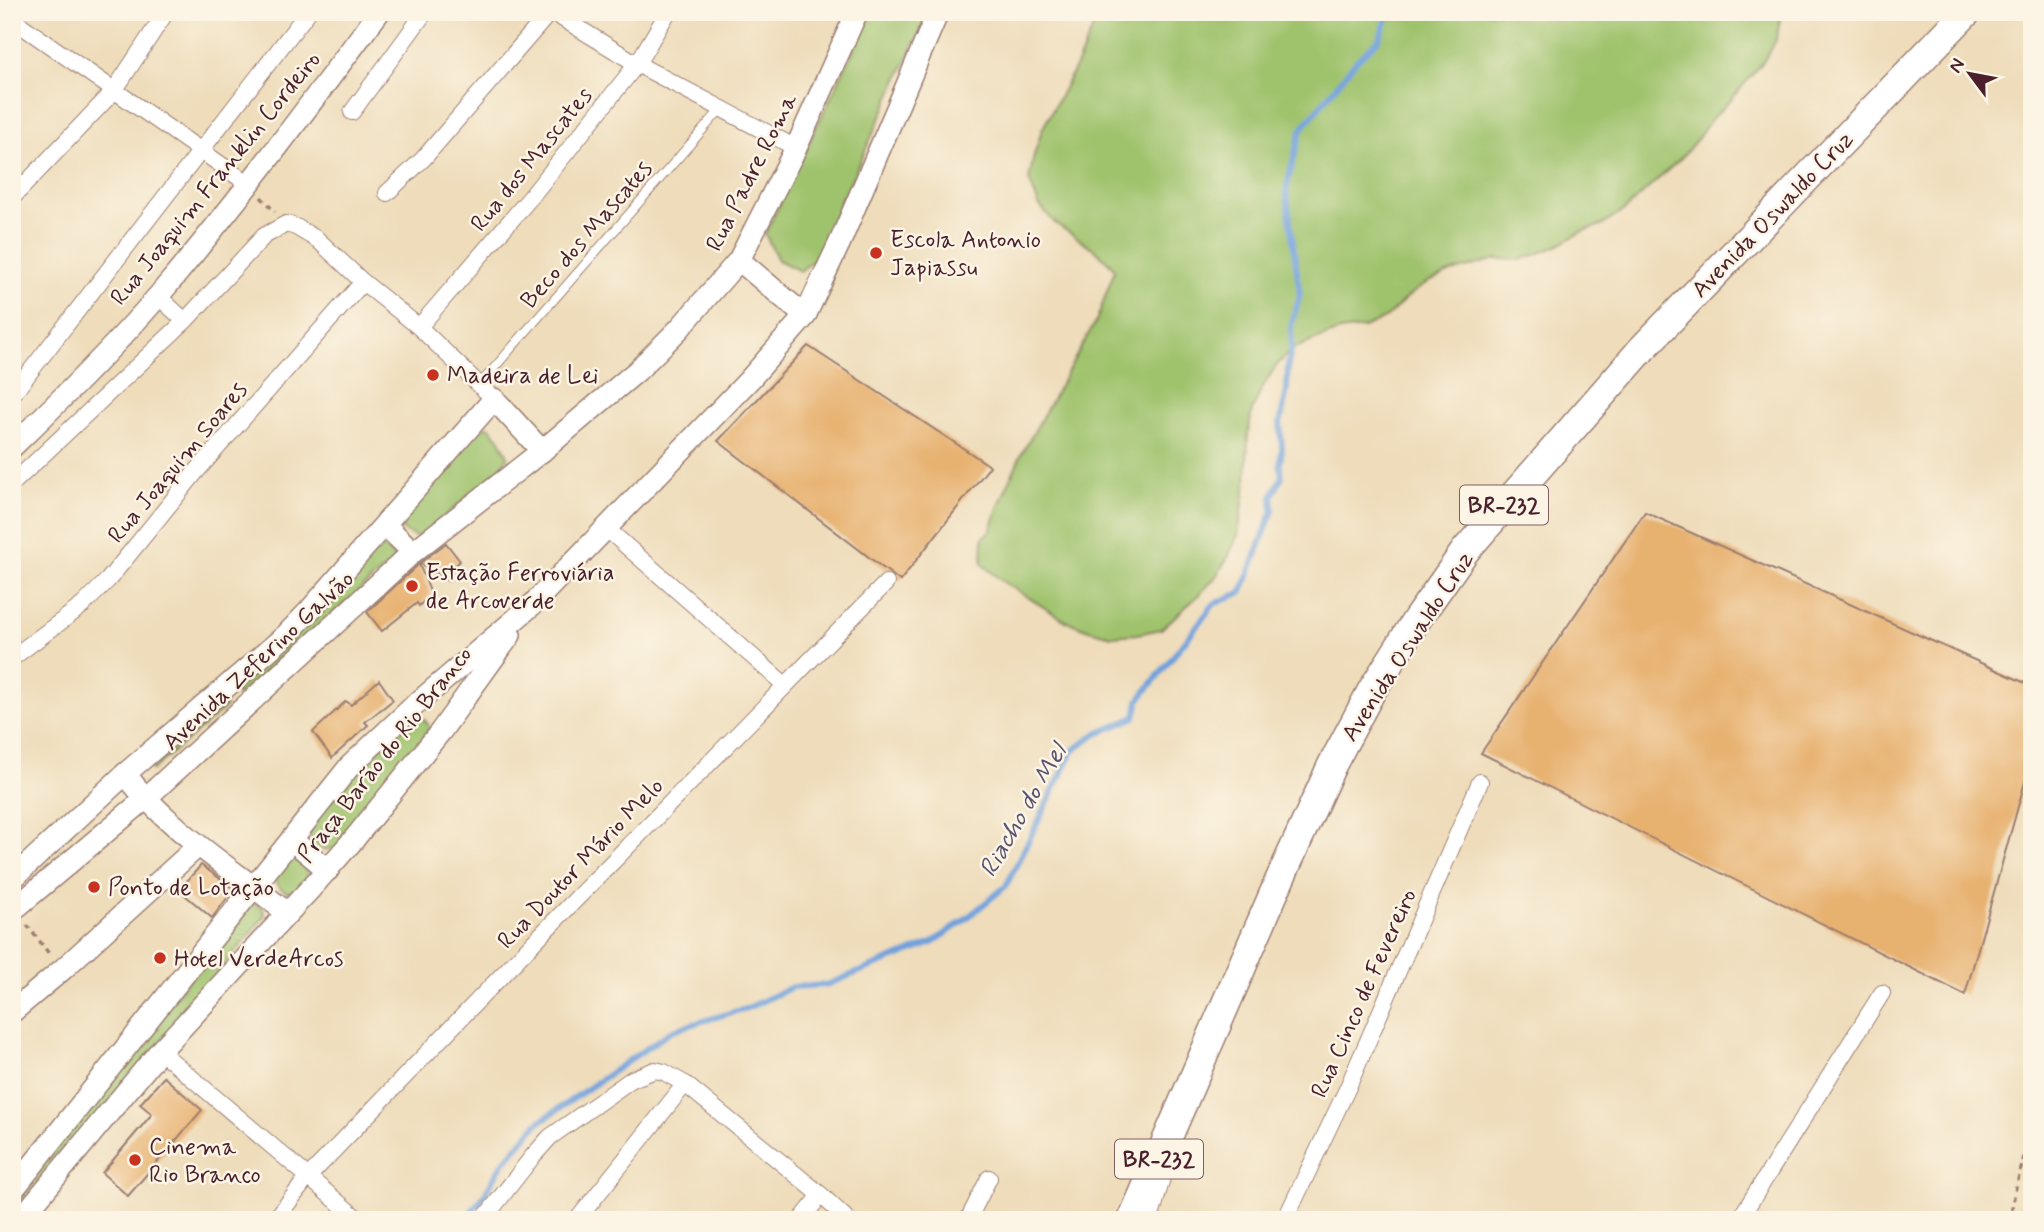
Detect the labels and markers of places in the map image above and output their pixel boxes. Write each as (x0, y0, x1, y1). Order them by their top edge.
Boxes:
place label: Escola Antonio Japiassu (890, 225, 1041, 284)
marker: Escola Antonio Japiassu (868, 245, 884, 261)
place label: Madeira de Lei (447, 361, 598, 392)
marker: Madeira de Lei (425, 367, 441, 383)
place label: Estação Ferroviária de Arcoverde (426, 558, 614, 617)
marker: Estação Ferroviária de Arcoverde (404, 578, 420, 594)
place label: Ponto de Lotação (108, 873, 274, 904)
marker: Ponto de Lotação (86, 879, 102, 895)
place label: Hotel VerdeArcos (174, 944, 344, 975)
marker: Hotel VerdeArcos (152, 950, 168, 966)
place label: Cinema Rio Branco (149, 1132, 261, 1191)
marker: Cinema Rio Branco (127, 1152, 143, 1168)

